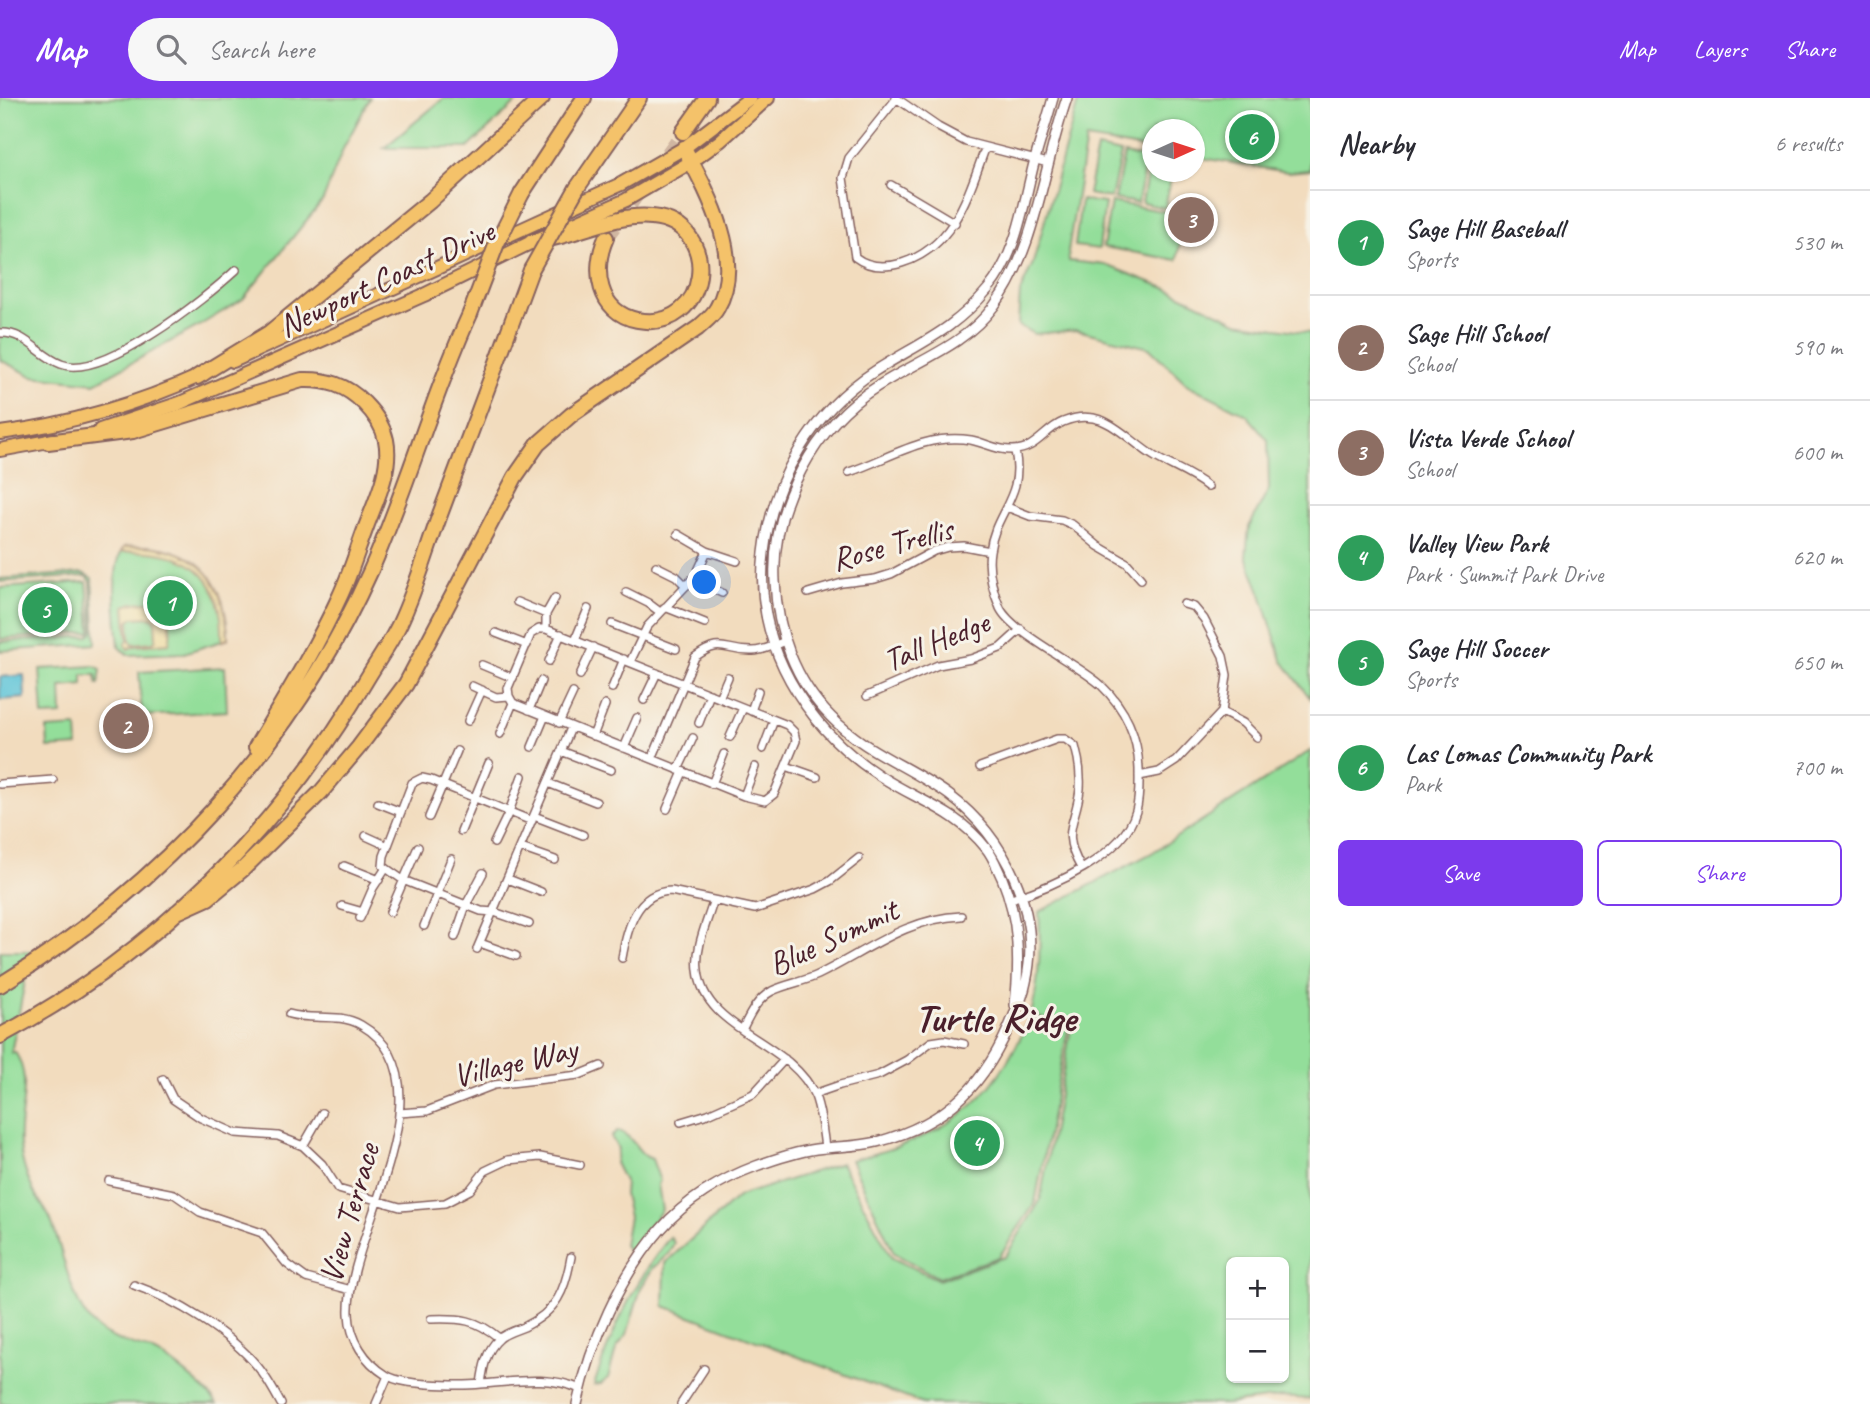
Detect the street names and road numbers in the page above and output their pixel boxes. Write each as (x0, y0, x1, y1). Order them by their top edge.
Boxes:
street label: Newport Coast Drive (271, 209, 503, 346)
street label: Rose Trellis (827, 507, 960, 580)
street label: Tall Hedge (877, 600, 997, 681)
street label: Blue Summit (762, 888, 907, 985)
street label: Village Way (449, 1027, 584, 1097)
street label: View Terrace (309, 1136, 390, 1287)

